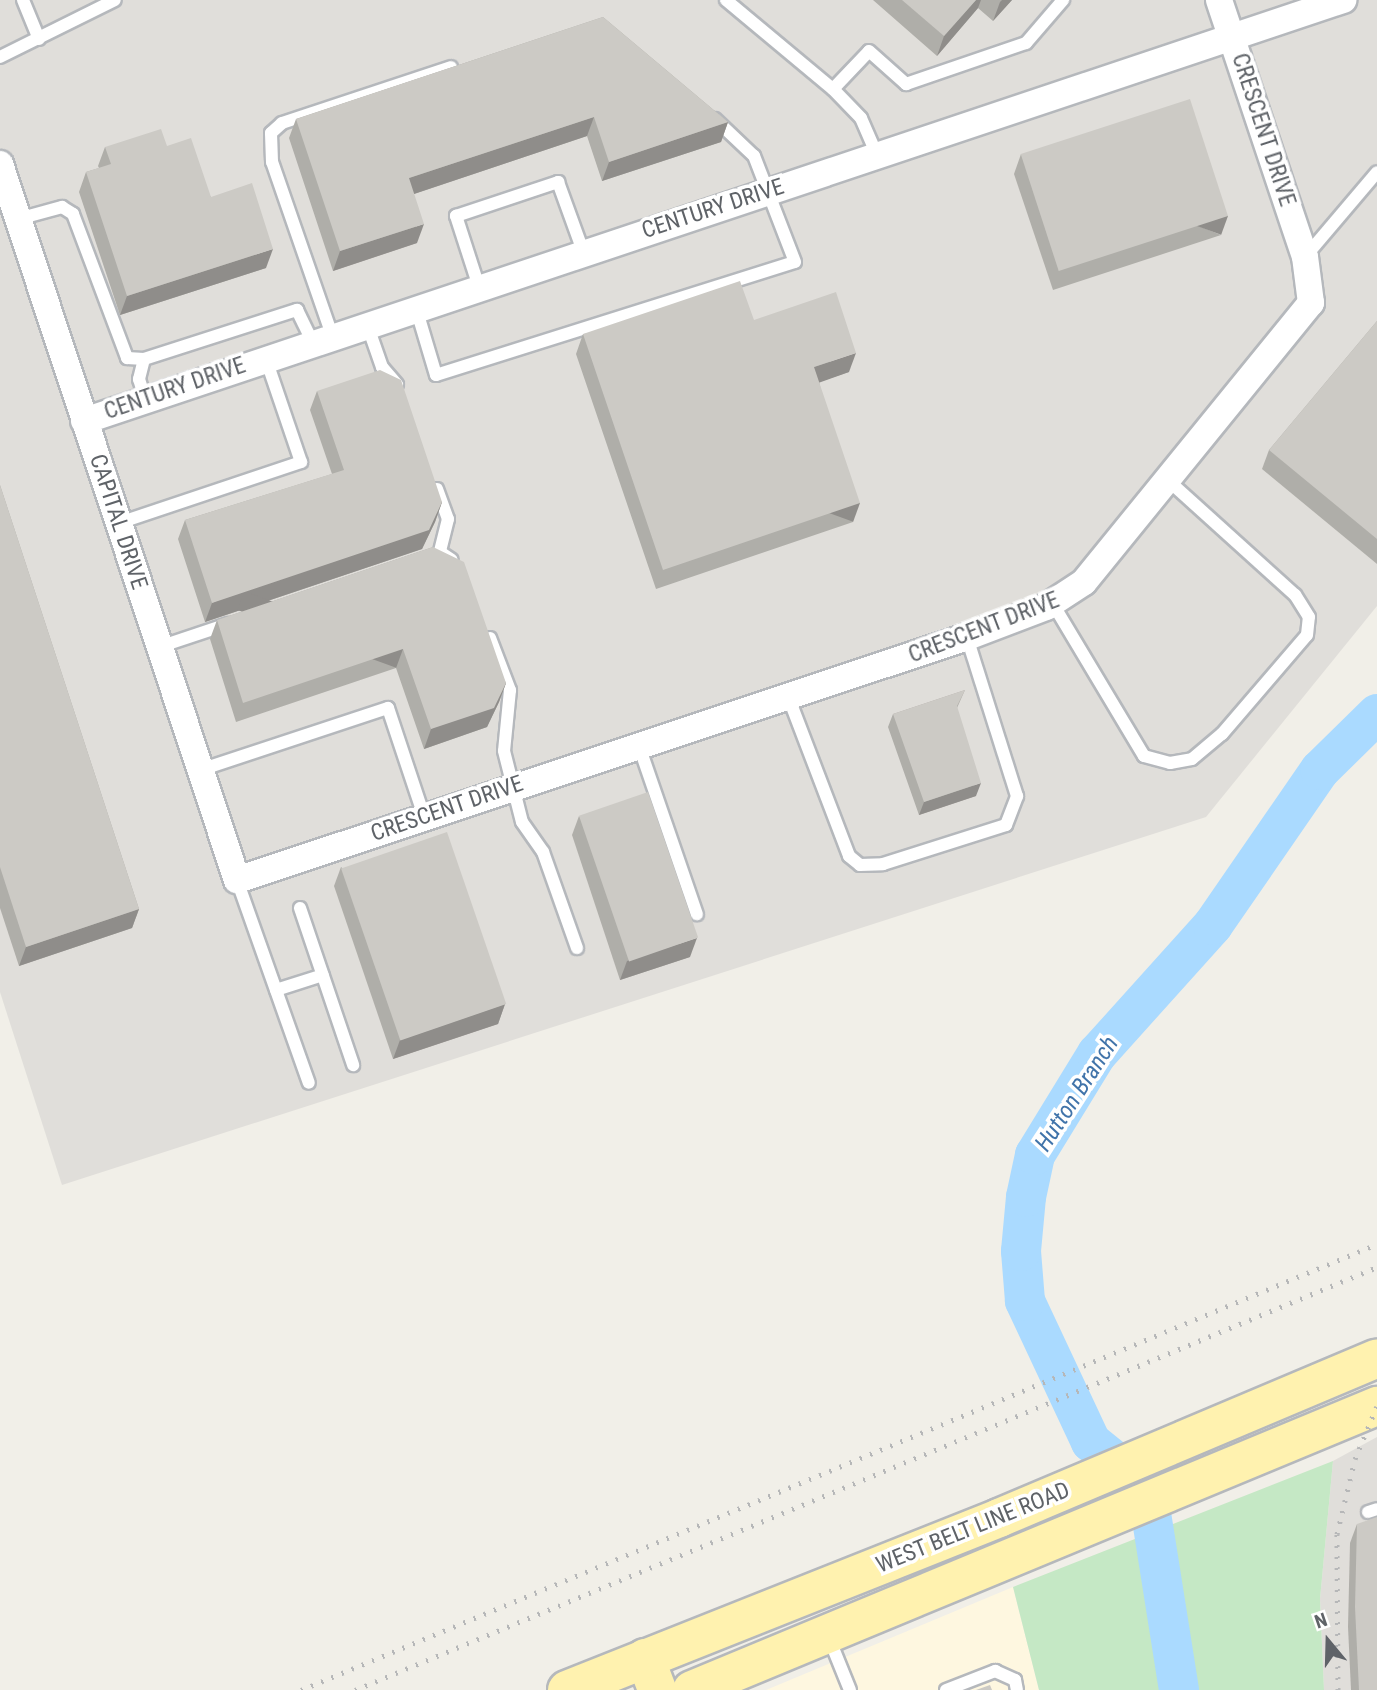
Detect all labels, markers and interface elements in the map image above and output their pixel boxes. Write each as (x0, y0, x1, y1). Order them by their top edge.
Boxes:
street label: CRESCENT DRIVE (1225, 50, 1301, 210)
street label: CENTURY DRIVE (638, 173, 788, 245)
street label: CENTURY DRIVE (101, 352, 249, 426)
street label: CAPITAL DRIVE (83, 451, 153, 593)
street label: CRESCENT DRIVE (905, 587, 1063, 669)
street label: CRESCENT DRIVE (367, 770, 527, 848)
water label: Hutton Branch (1029, 1031, 1125, 1157)
street label: WEST BELT LINE ROAD (872, 1476, 1074, 1580)
north arrow (1293, 1606, 1363, 1676)
text: N (1312, 1608, 1330, 1633)

